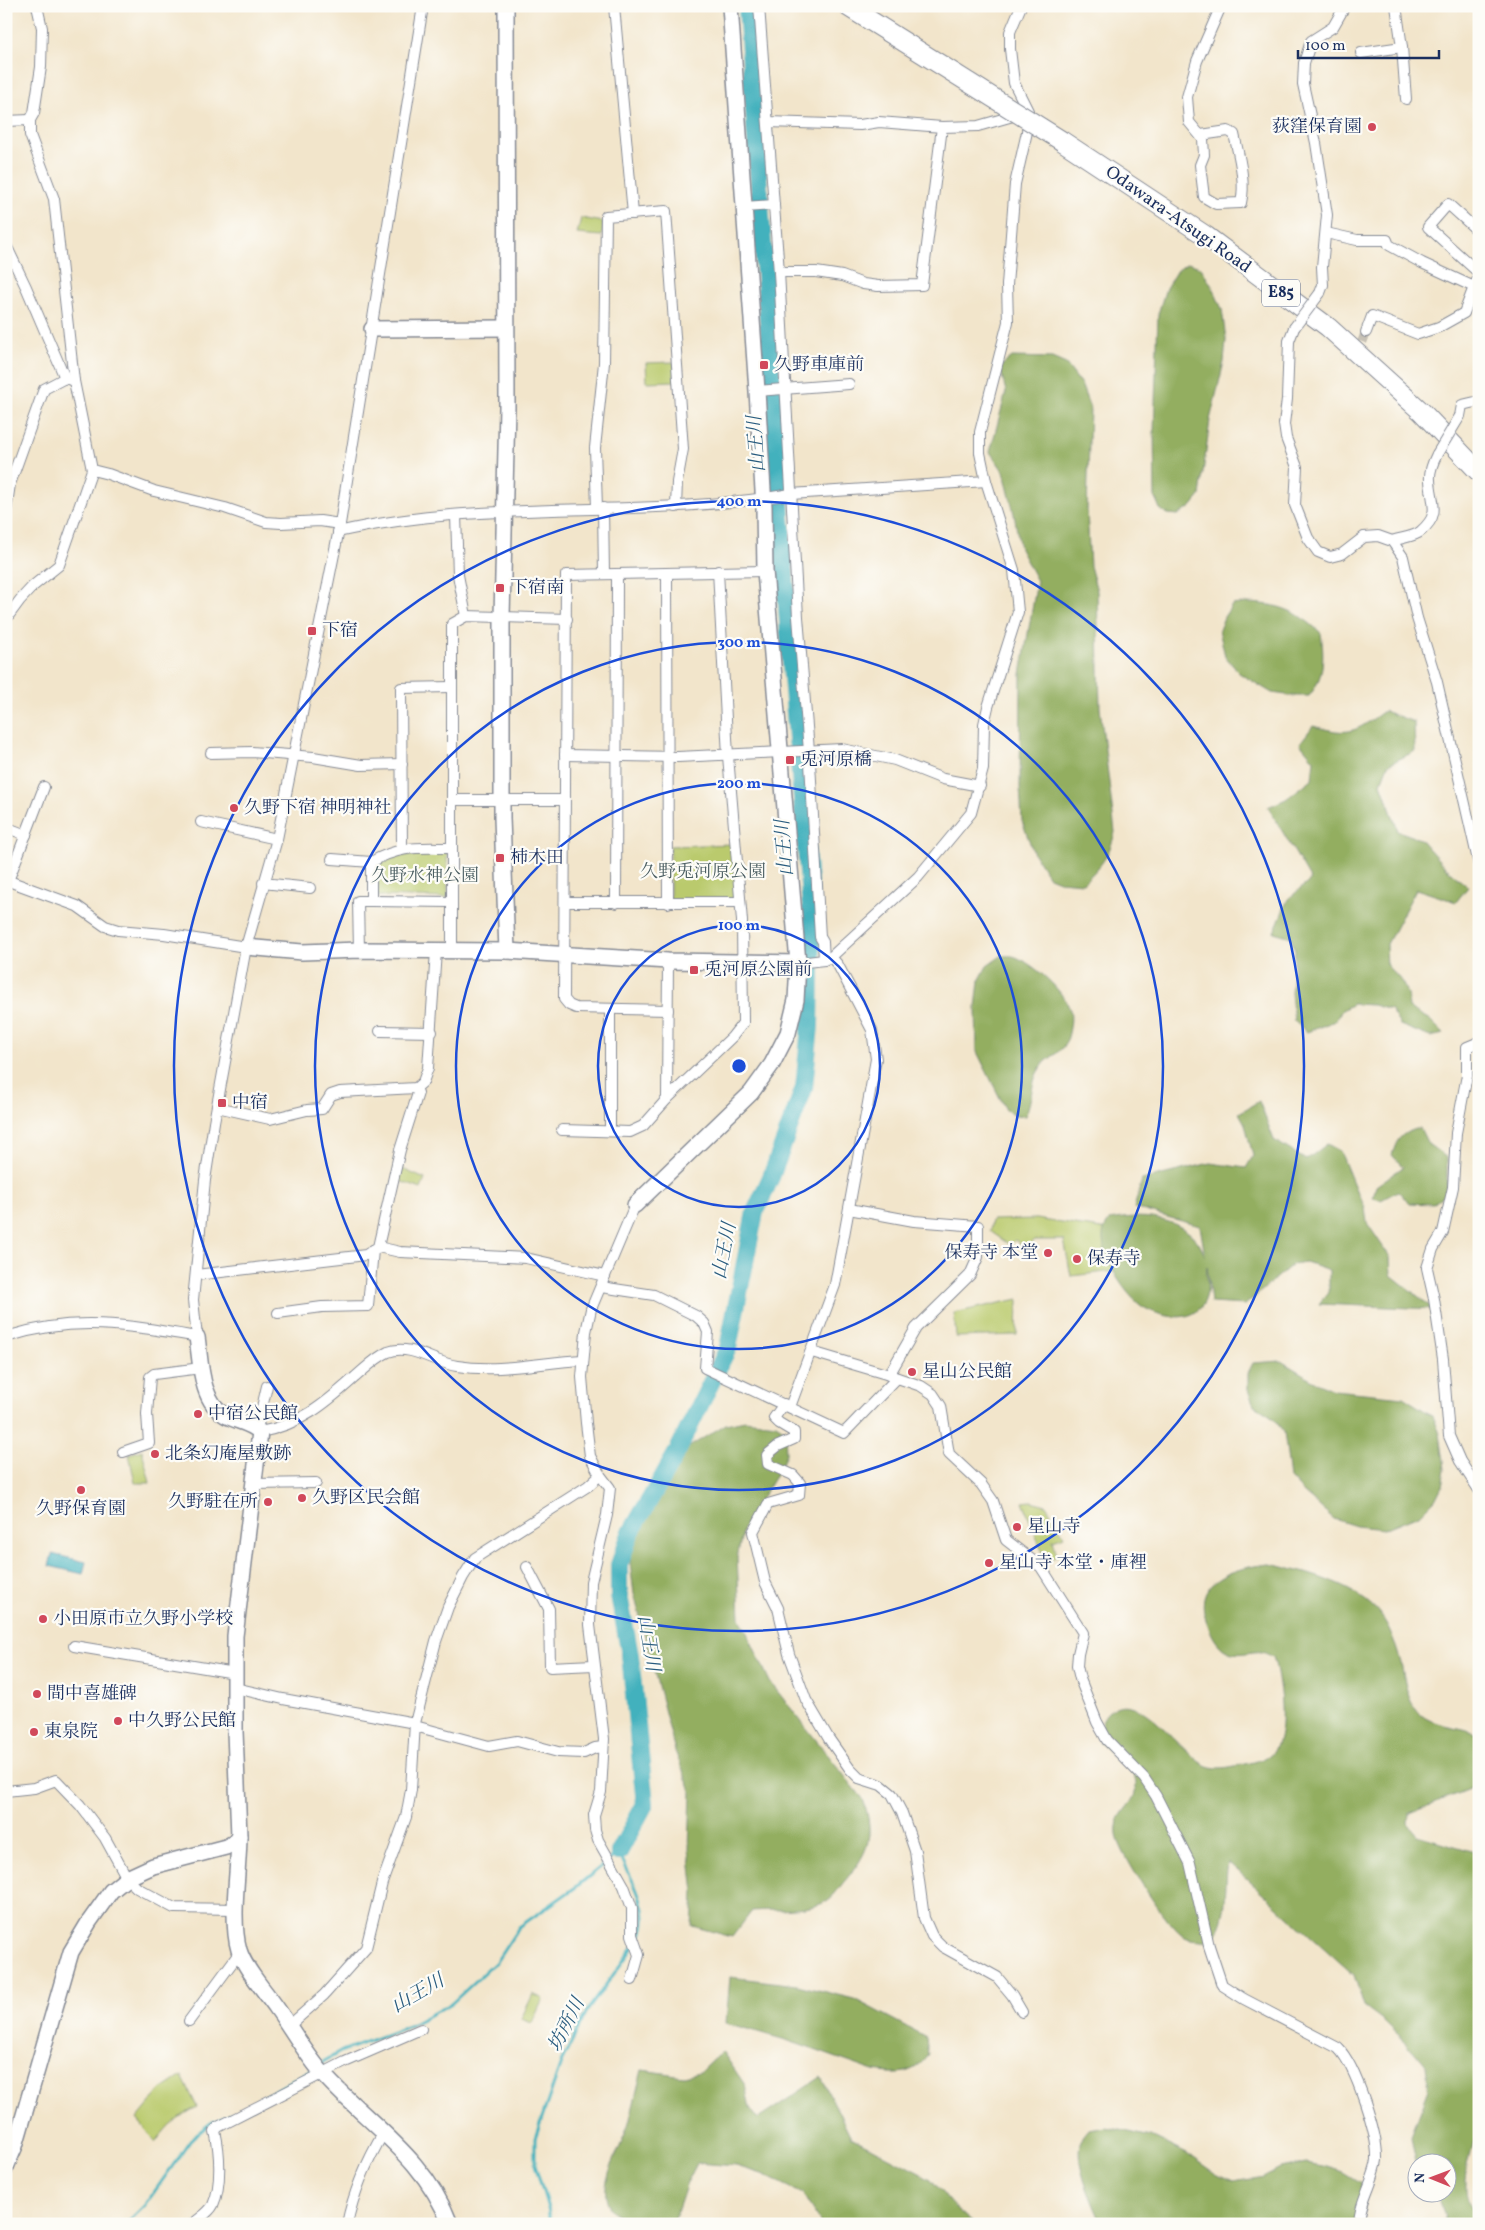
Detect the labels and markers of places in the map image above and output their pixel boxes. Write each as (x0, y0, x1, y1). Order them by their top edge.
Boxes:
place label: 荻窪保育園 (1272, 115, 1362, 140)
marker: 荻窪保育園 (1366, 121, 1378, 133)
place label: 久野車庫前 (774, 353, 864, 378)
marker: 久野車庫前 (758, 359, 770, 371)
place label: 下宿南 (510, 576, 564, 601)
marker: 下宿南 (494, 582, 506, 594)
place label: 下宿 (322, 619, 358, 644)
marker: 下宿 (306, 625, 318, 637)
place label: 兎河原橋 (800, 748, 872, 773)
marker: 兎河原橋 (784, 754, 796, 766)
place label: 久野下宿 神明神社 (244, 796, 392, 821)
marker: 久野下宿 神明神社 (228, 802, 240, 814)
place label: 柿木田 (510, 846, 564, 871)
marker: 柿木田 (494, 852, 506, 864)
place label: 兎河原公園前 (704, 958, 812, 983)
marker: 兎河原公園前 (688, 964, 700, 976)
centre of rings (730, 1057, 748, 1075)
place label: 中宿 (232, 1091, 268, 1116)
marker: 中宿 (216, 1097, 228, 1109)
place label: 保寿寺 本堂 (944, 1241, 1038, 1266)
marker: 保寿寺 本堂 (1042, 1247, 1054, 1259)
place label: 保寿寺 (1087, 1247, 1141, 1272)
marker: 保寿寺 (1071, 1253, 1083, 1265)
place label: 星山公民館 (922, 1360, 1012, 1385)
marker: 星山公民館 (906, 1366, 918, 1378)
place label: 中宿公民館 (208, 1402, 298, 1427)
marker: 中宿公民館 (192, 1408, 204, 1420)
place label: 北条幻庵屋敷跡 (165, 1442, 291, 1467)
marker: 北条幻庵屋敷跡 (149, 1448, 161, 1460)
marker: 久野保育園 (75, 1484, 87, 1496)
place label: 久野区民会館 (312, 1486, 420, 1511)
place label: 久野駐在所 (168, 1490, 258, 1515)
marker: 久野区民会館 (296, 1492, 308, 1504)
marker: 久野駐在所 (262, 1496, 274, 1508)
place label: 久野保育園 (36, 1497, 126, 1522)
place label: 星山寺 (1027, 1515, 1081, 1540)
marker: 星山寺 (1011, 1521, 1023, 1533)
place label: 星山寺 本堂・庫裡 (999, 1551, 1147, 1576)
marker: 星山寺 本堂・庫裡 (983, 1557, 995, 1569)
place label: 小田原市立久野小学校 (53, 1607, 233, 1632)
marker: 小田原市立久野小学校 (37, 1613, 49, 1625)
place label: 間中喜雄碑 (47, 1682, 137, 1707)
marker: 間中喜雄碑 (31, 1688, 43, 1700)
place label: 中久野公民館 (128, 1709, 236, 1734)
marker: 中久野公民館 (112, 1715, 124, 1727)
place label: 東泉院 (44, 1720, 98, 1745)
marker: 東泉院 (28, 1726, 40, 1738)

